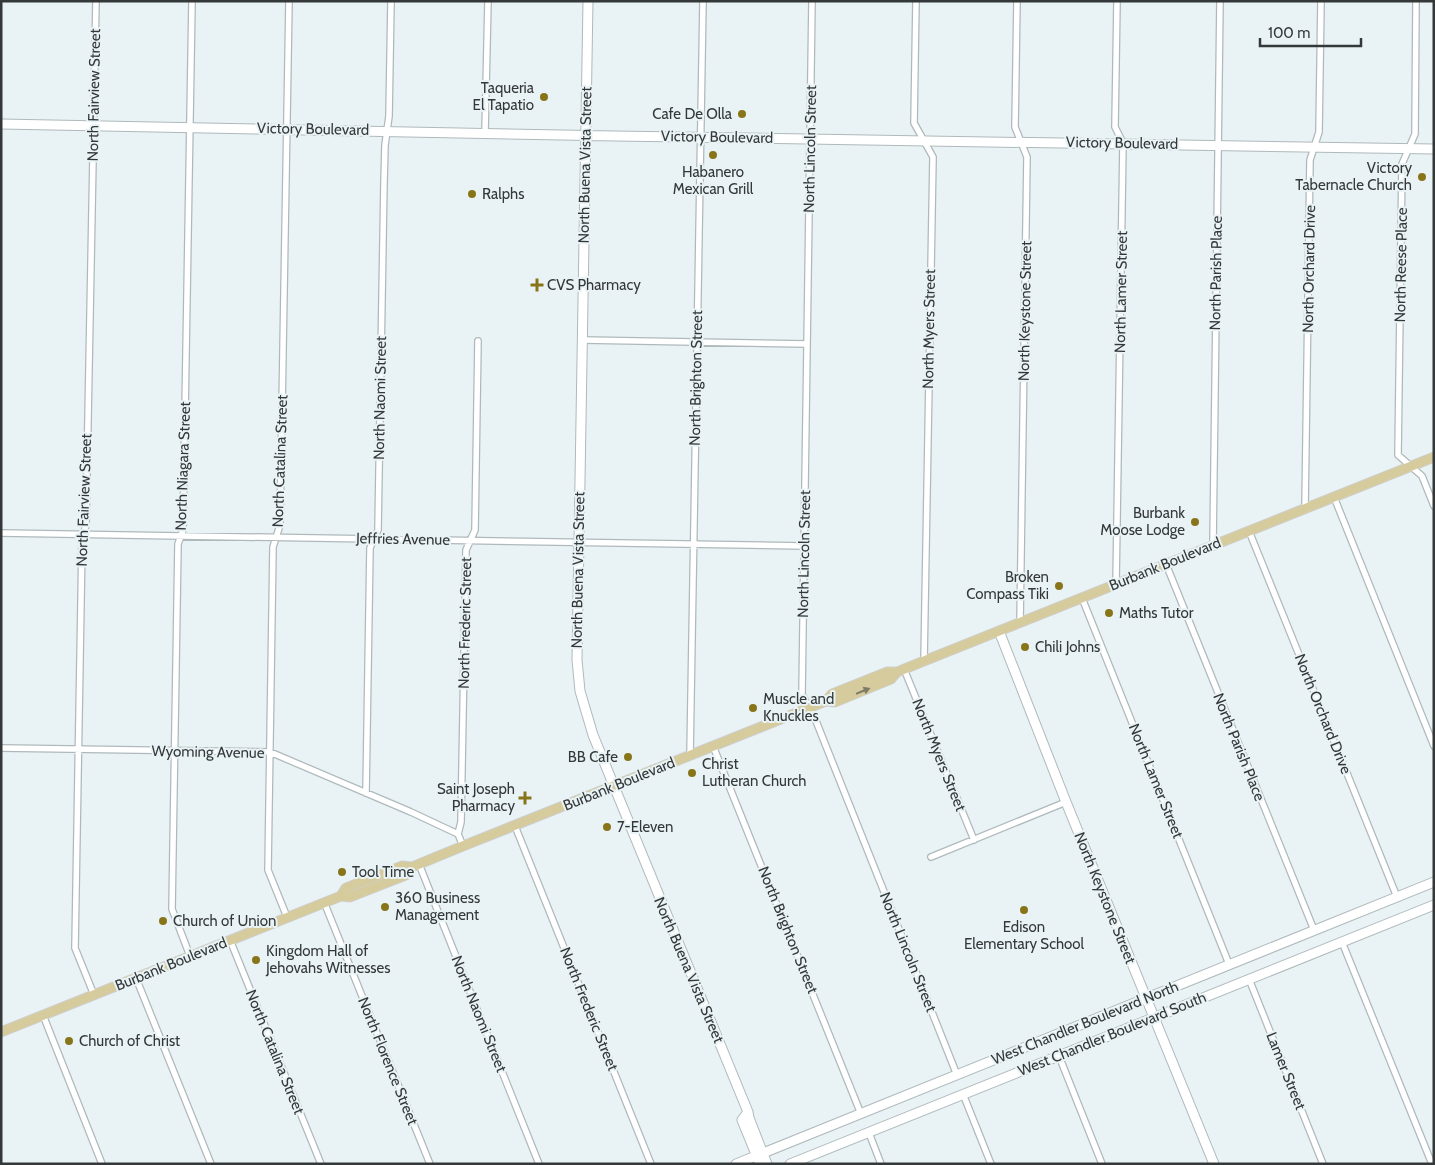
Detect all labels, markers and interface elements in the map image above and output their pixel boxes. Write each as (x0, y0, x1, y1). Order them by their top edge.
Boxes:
scale bar (1260, 15, 1361, 47)
text: 100 m (1268, 24, 1310, 42)
street label: North Fairview Street (84, 28, 104, 162)
place label: Taqueria El Tapatio (473, 79, 535, 114)
street label: North Lincoln Street (800, 85, 820, 213)
street label: North Buena Vista Street (575, 87, 595, 243)
marker: Taqueria El Tapatio (538, 91, 550, 103)
place label: Cafe De Olla (652, 105, 733, 123)
marker: Cafe De Olla (736, 108, 748, 120)
street label: Victory Boulevard (257, 119, 369, 139)
street label: Victory Boulevard (661, 127, 773, 147)
street label: Victory Boulevard (1066, 133, 1178, 153)
marker: Habanero Mexican Grill (707, 149, 719, 161)
place label: Victory Tabernacle Church (1295, 159, 1412, 194)
place label: Habanero Mexican Grill (673, 163, 754, 198)
marker: Victory Tabernacle Church (1416, 171, 1428, 183)
place label: Ralphs (482, 185, 524, 203)
marker: Ralphs (466, 188, 478, 200)
street label: North Orchard Drive (1299, 205, 1319, 333)
street label: North Reese Place (1391, 207, 1411, 323)
street label: North Parish Place (1206, 215, 1226, 331)
street label: North Lamer Street (1111, 231, 1131, 353)
street label: North Keystone Street (1015, 241, 1035, 381)
street label: North Myers Street (919, 269, 939, 389)
place label: CVS Pharmacy (547, 276, 641, 294)
marker: CVS Pharmacy (531, 279, 543, 291)
street label: North Brighton Street (686, 310, 706, 446)
street label: North Naomi Street (370, 336, 390, 460)
street label: North Catalina Street (269, 394, 291, 528)
street label: North Niagara Street (172, 401, 194, 531)
street label: North Fairview Street (73, 433, 95, 567)
street label: North Lincoln Street (794, 490, 814, 618)
street label: North Buena Vista Street (568, 492, 588, 648)
place label: Burbank Moose Lodge (1100, 504, 1185, 539)
marker: Burbank Moose Lodge (1189, 516, 1201, 528)
street label: Jeffries Avenue (355, 529, 450, 549)
street label: Burbank Boulevard (1106, 533, 1224, 595)
street label: North Frederic Street (455, 557, 475, 689)
place label: Broken Compass Tiki (966, 568, 1049, 603)
marker: Broken Compass Tiki (1053, 580, 1065, 592)
place label: Maths Tutor (1119, 604, 1194, 622)
marker: Maths Tutor (1103, 607, 1115, 619)
place label: Chili Johns (1035, 638, 1100, 656)
marker: Chili Johns (1019, 641, 1031, 653)
street label: North Orchard Drive (1291, 651, 1355, 777)
one-way arrow (856, 686, 870, 694)
place label: Muscle and Knuckles (763, 690, 834, 725)
street label: North Parish Place (1209, 690, 1269, 804)
street label: North Myers Street (908, 696, 970, 814)
marker: Muscle and Knuckles (747, 702, 759, 714)
street label: North Lamer Street (1125, 721, 1187, 841)
street label: Wyoming Avenue (151, 742, 265, 762)
place label: BB Cafe (568, 748, 618, 766)
marker: BB Cafe (622, 751, 634, 763)
street label: Burbank Boulevard (560, 753, 678, 815)
place label: Christ Lutheran Church (702, 755, 806, 790)
marker: Christ Lutheran Church (686, 767, 698, 779)
place label: Saint Joseph Pharmacy (437, 780, 515, 815)
marker: Saint Joseph Pharmacy (519, 792, 531, 804)
place label: 7-Eleven (617, 818, 673, 836)
marker: 7-Eleven (601, 821, 613, 833)
street label: North Keystone Street (1070, 830, 1140, 966)
place label: Tool Time (352, 863, 414, 881)
street label: North Brighton Street (754, 864, 822, 996)
marker: Tool Time (336, 866, 348, 878)
place label: 360 Business Management (395, 889, 480, 924)
street label: North Lincoln Street (876, 889, 940, 1015)
street label: North Buena Vista Street (650, 894, 728, 1046)
marker: 360 Business Management (379, 901, 391, 913)
marker: Edison Elementary School (1018, 904, 1030, 916)
place label: Church of Union (173, 912, 276, 930)
marker: Church of Union (157, 915, 169, 927)
place label: Edison Elementary School (964, 918, 1085, 953)
street label: Burbank Boulevard (112, 933, 230, 995)
place label: Kingdom Hall of Jehovahs Witnesses (265, 942, 390, 977)
street label: North Frederic Street (556, 944, 622, 1074)
street label: North Naomi Street (447, 953, 511, 1075)
marker: Kingdom Hall of Jehovahs Witnesses (250, 954, 262, 966)
street label: West Chandler Boulevard North (989, 977, 1181, 1069)
street label: North Catalina Street (242, 987, 308, 1117)
street label: West Chandler Boulevard South (1015, 988, 1209, 1080)
street label: North Florence Street (354, 994, 422, 1128)
street label: Lamer Street (1262, 1030, 1310, 1112)
place label: Church of Christ (79, 1032, 180, 1050)
marker: Church of Christ (63, 1035, 75, 1047)

